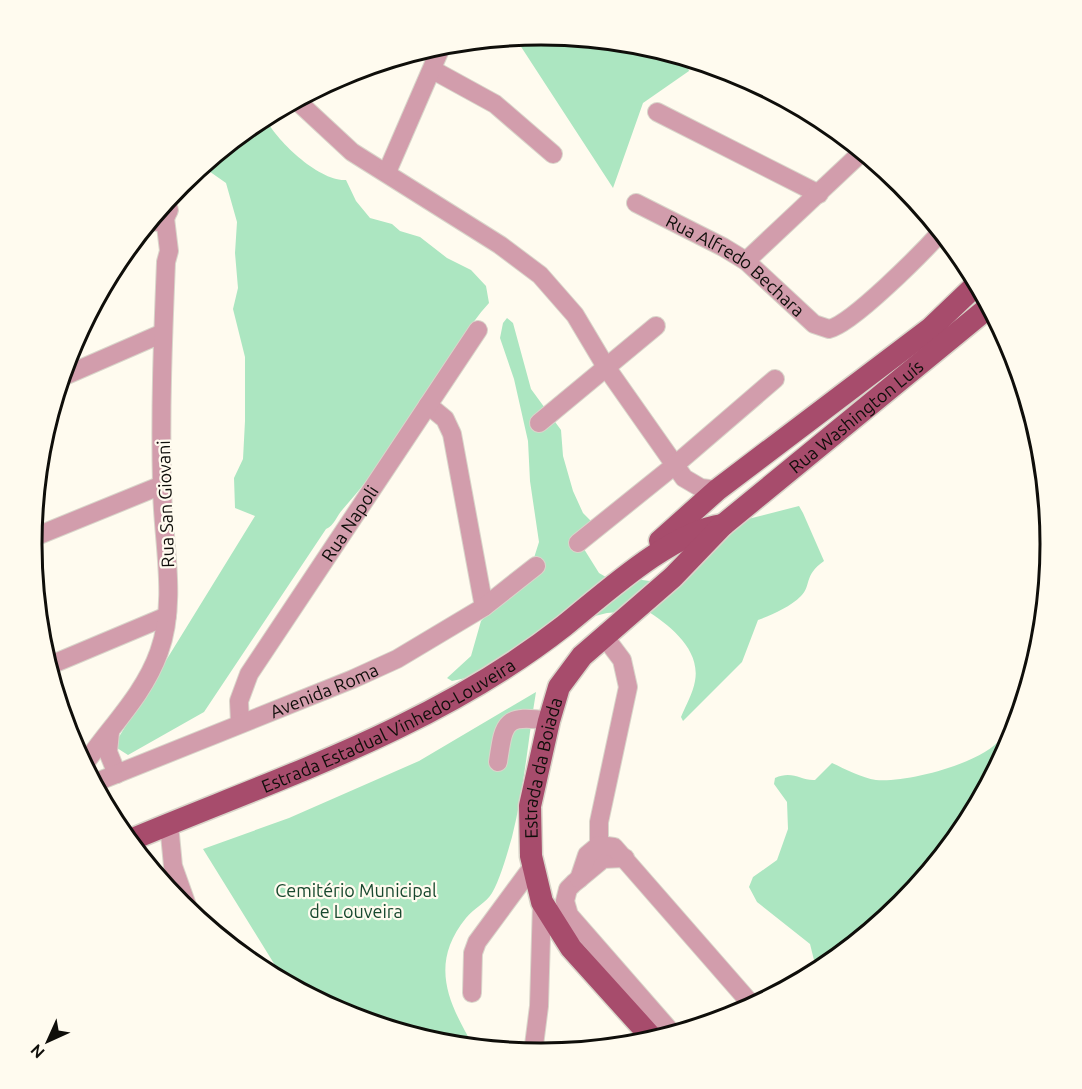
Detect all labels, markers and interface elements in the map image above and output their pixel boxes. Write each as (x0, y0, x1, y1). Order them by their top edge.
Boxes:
street label: Rua Alfredo Bechara (663, 210, 809, 320)
street label: Rua Washington Luís (785, 355, 927, 477)
street label: Rua San Giovani (153, 440, 177, 568)
street label: Rua Napoli (317, 481, 382, 565)
street label: Estrada Estadual Vinhedo-Louveira (258, 654, 519, 796)
street label: Avenida Roma (267, 659, 381, 721)
street label: Estrada da Boiada (520, 695, 565, 839)
park label: Cemitério Municipal de Louveira (275, 880, 437, 921)
north arrow (18, 1011, 78, 1071)
text: N (27, 1041, 48, 1062)

